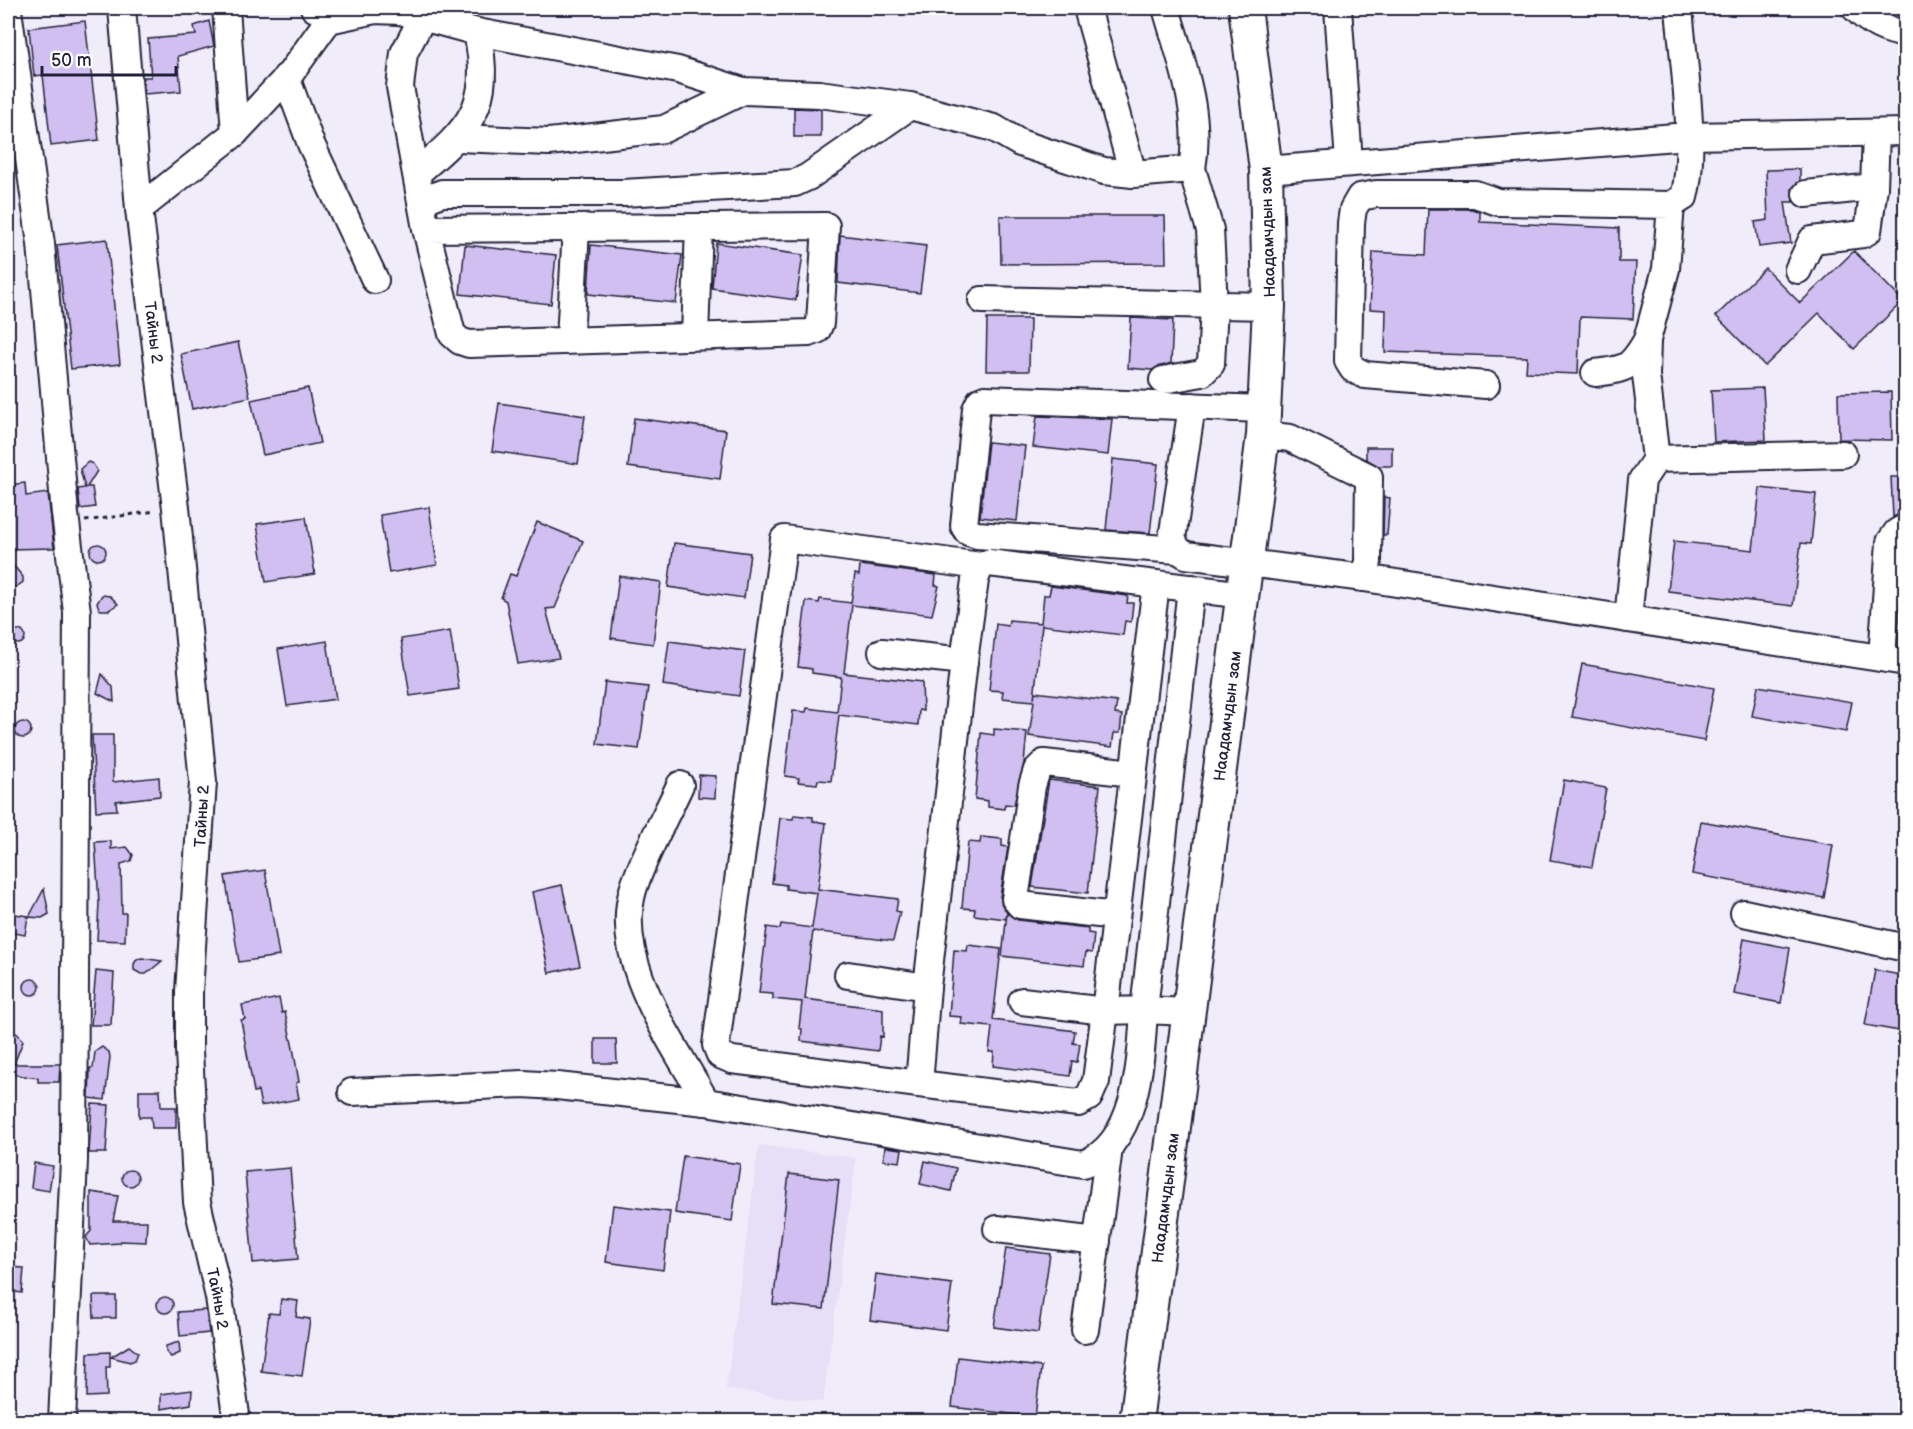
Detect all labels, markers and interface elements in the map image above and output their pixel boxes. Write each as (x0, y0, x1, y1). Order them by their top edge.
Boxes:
scale bar (42, 39, 176, 77)
text: 50 m (51, 50, 92, 71)
street label: Наадамчдын зам (1257, 166, 1280, 298)
street label: Тайны 2 (140, 300, 166, 365)
street label: Наадамчдын зам (1211, 650, 1246, 782)
street label: Тайны 2 (191, 784, 214, 848)
street label: Наадамчдын зам (1149, 1132, 1184, 1264)
street label: Тайны 2 (202, 1266, 232, 1331)

